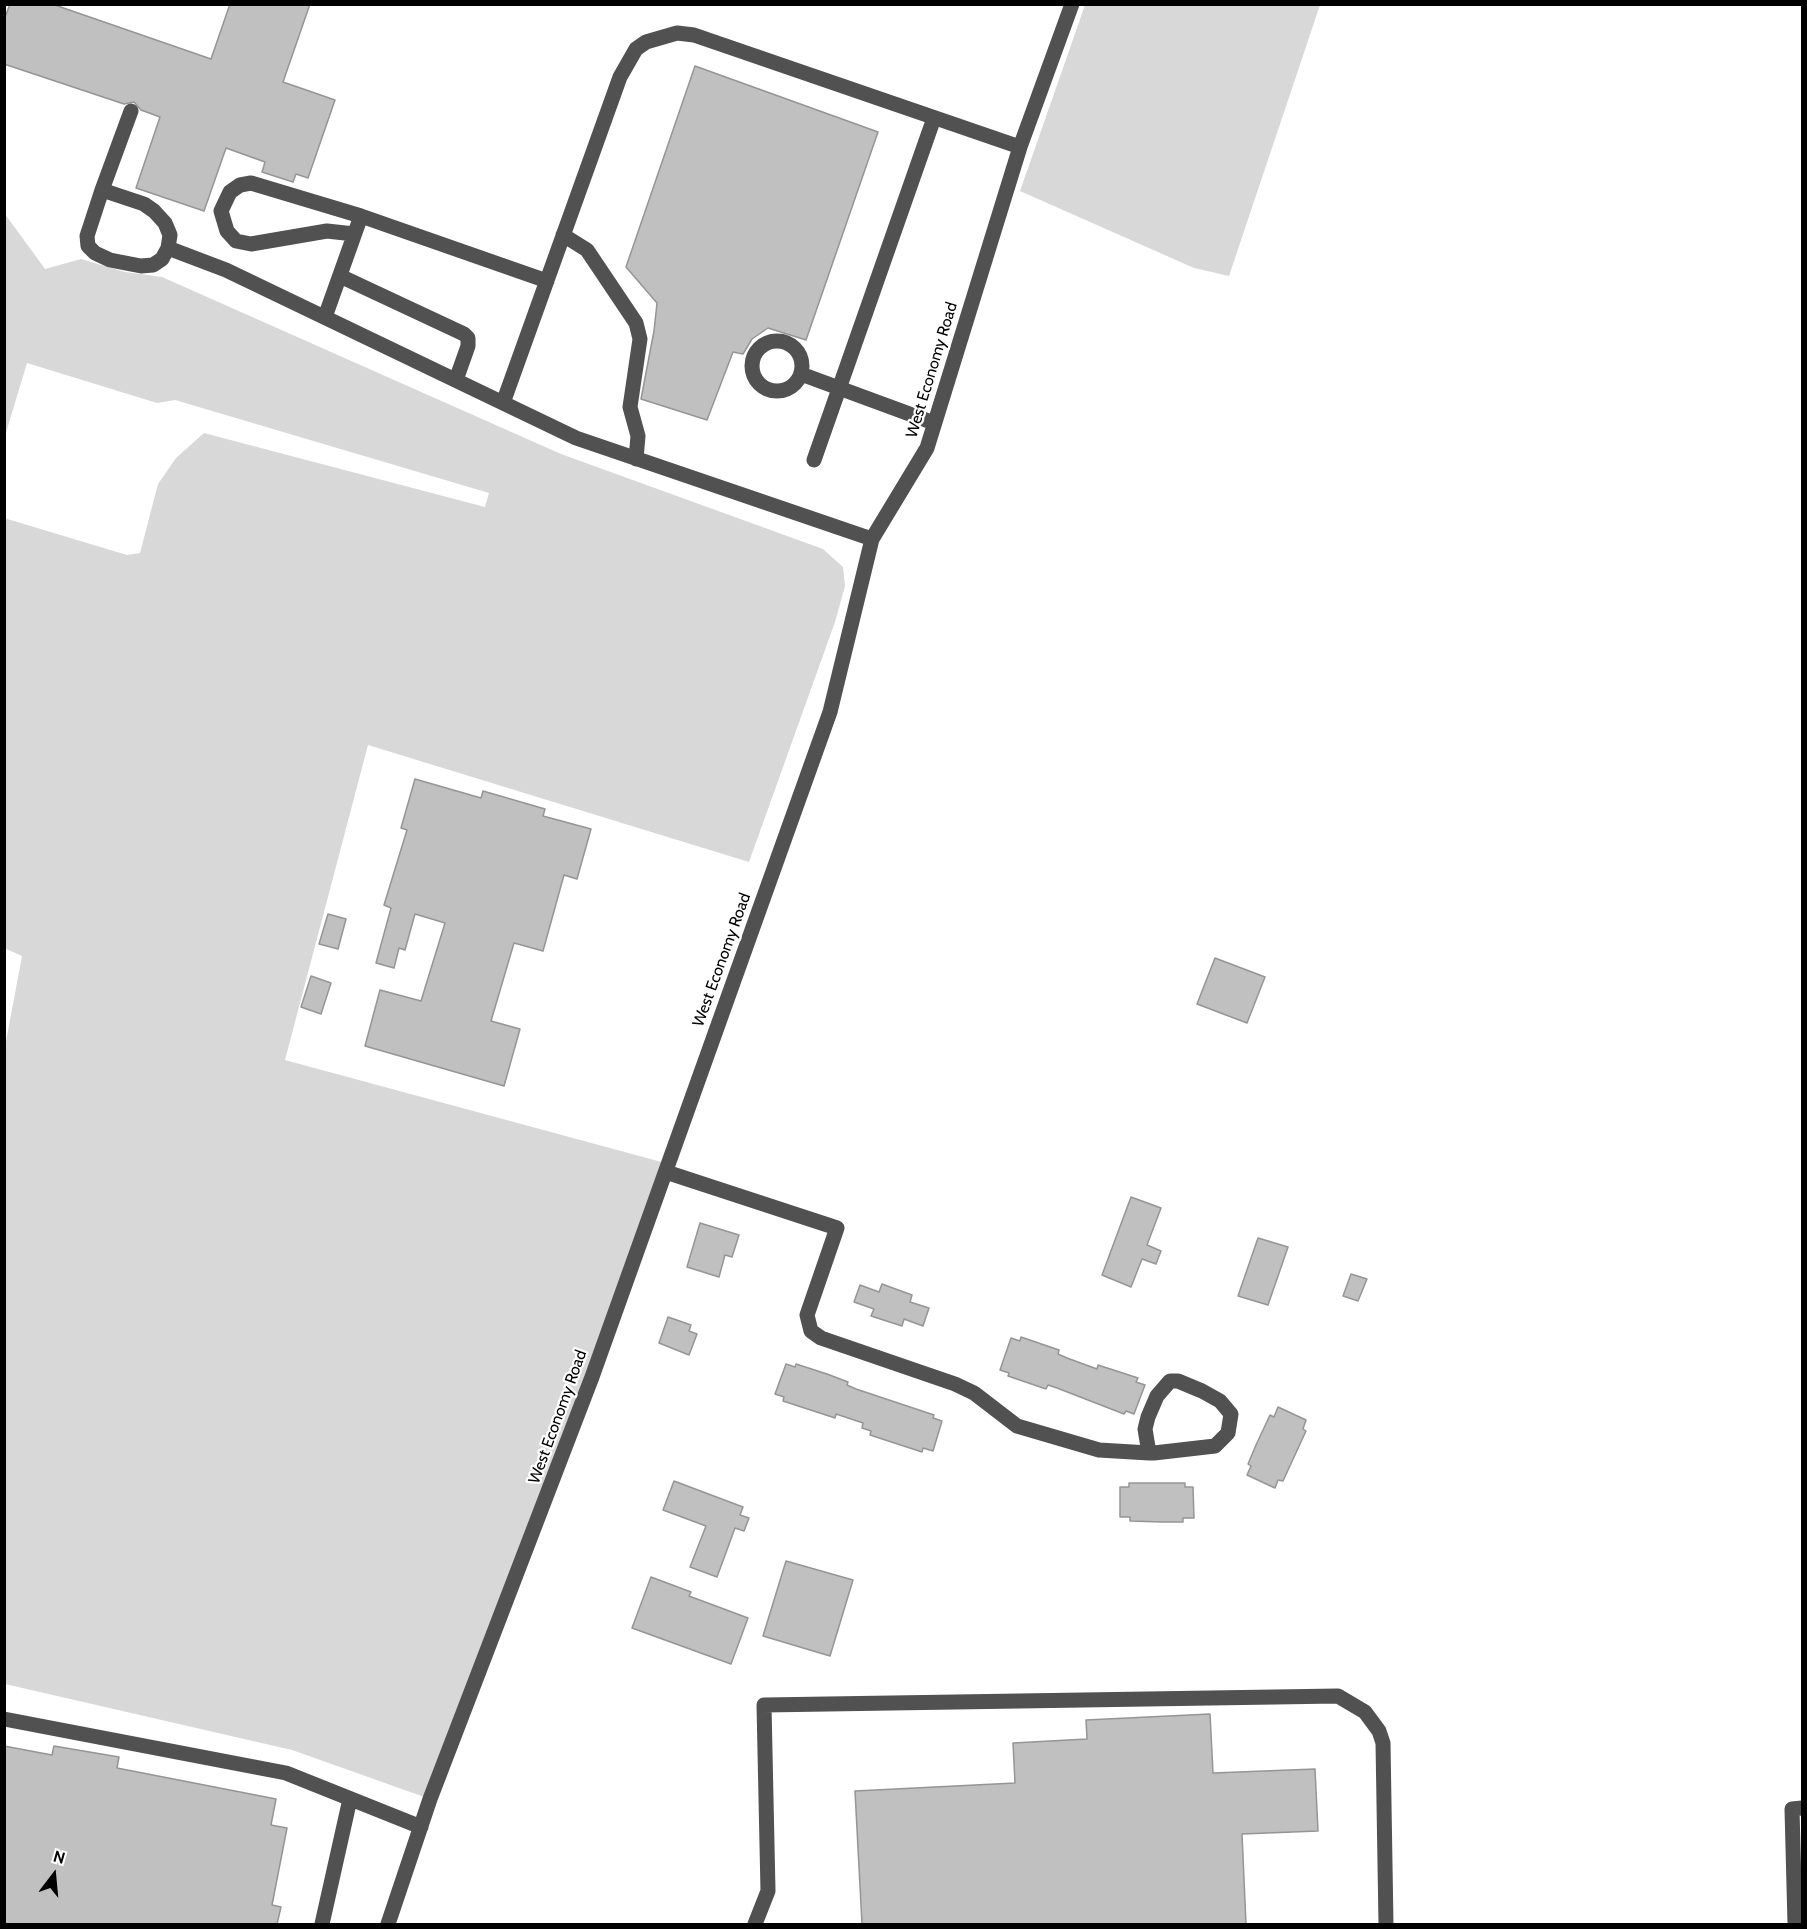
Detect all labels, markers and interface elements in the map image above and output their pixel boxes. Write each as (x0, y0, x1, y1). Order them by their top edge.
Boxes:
street label: West Economy Road (902, 300, 962, 440)
street label: West Economy Road (689, 891, 755, 1029)
street label: West Economy Road (525, 1348, 591, 1486)
north arrow (24, 1845, 84, 1905)
text: N (51, 1847, 67, 1868)

